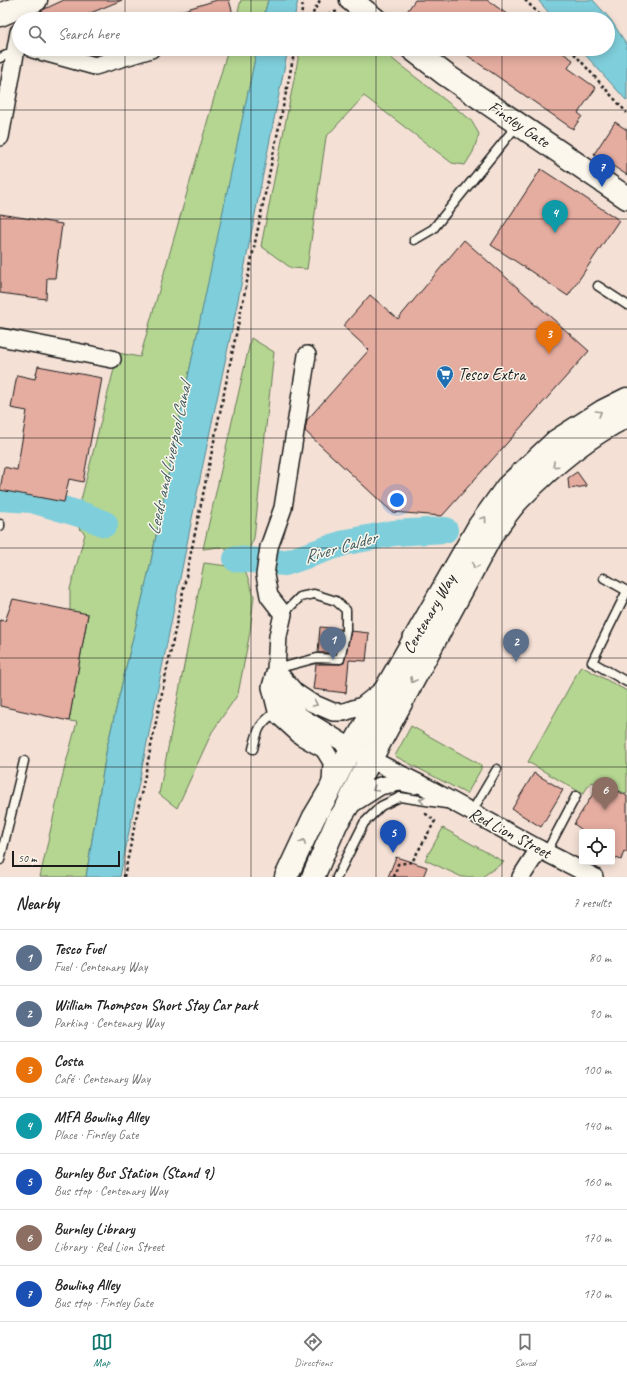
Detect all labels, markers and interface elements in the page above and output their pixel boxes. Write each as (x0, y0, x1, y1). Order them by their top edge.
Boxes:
search box (12, 12, 615, 56)
icon: search (26, 23, 48, 45)
text: Search here (58, 25, 119, 44)
street label: Finsley Gate (484, 96, 555, 153)
pin: 7 (589, 154, 615, 187)
pin: 4 (542, 200, 568, 233)
pin: 3 (536, 321, 562, 354)
supermarket icon: Tesco Extra (435, 364, 455, 389)
place label: Tesco Extra (458, 364, 527, 385)
water label: Leeds and Liverpool Canal (142, 375, 197, 537)
one-way arrow (595, 411, 602, 418)
one-way arrow (552, 460, 560, 468)
your location (387, 490, 407, 510)
one-way arrow (479, 517, 486, 524)
water label: River Calder (301, 525, 381, 568)
one-way arrow (472, 562, 479, 569)
street label: Centenary Way (398, 569, 461, 658)
pin: 1 (320, 627, 346, 660)
pin: 2 (503, 629, 529, 662)
one-way arrow (410, 676, 417, 684)
one-way arrow (311, 699, 318, 707)
pin: 6 (592, 777, 618, 810)
one-way arrow (372, 785, 379, 792)
one-way arrow (419, 796, 425, 805)
street label: Red Lion Street (465, 803, 557, 864)
pin: 5 (380, 820, 406, 853)
map controls (579, 829, 615, 865)
button: locate (579, 829, 615, 865)
one-way arrow (298, 838, 306, 846)
scale bar (12, 849, 120, 868)
text: 50 m (18, 851, 37, 865)
text: Nearby (16, 893, 59, 914)
text: 7 results (573, 895, 611, 911)
text: Tesco Fuel (54, 940, 104, 959)
text: 1 (26, 950, 32, 966)
text: 80 m (589, 950, 611, 966)
text: Fuel · Centenary Way (54, 959, 147, 975)
text: William Thompson Short Stay Car park (54, 996, 258, 1015)
text: 2 (26, 1006, 32, 1022)
text: 90 m (589, 1006, 611, 1022)
text: Parking · Centenary Way (54, 1015, 164, 1031)
text: Costa (54, 1052, 83, 1071)
text: 3 (26, 1062, 32, 1078)
text: 100 m (583, 1062, 611, 1078)
text: Café · Centenary Way (54, 1071, 150, 1087)
text: MFA Bowling Alley (54, 1108, 149, 1127)
text: 4 (26, 1118, 32, 1134)
text: 140 m (583, 1118, 611, 1134)
text: Place · Finsley Gate (54, 1127, 139, 1143)
text: Burnley Bus Station (Stand 9) (54, 1164, 214, 1183)
text: 5 (26, 1174, 32, 1190)
text: 160 m (583, 1174, 611, 1190)
text: Bus stop · Centenary Way (54, 1183, 168, 1199)
text: Burnley Library (54, 1220, 135, 1239)
text: 6 (26, 1230, 32, 1246)
text: 170 m (583, 1230, 611, 1246)
text: Library · Red Lion Street (54, 1239, 164, 1255)
text: Bowling Alley (54, 1276, 120, 1295)
text: 7 (26, 1286, 32, 1302)
text: 170 m (583, 1286, 611, 1302)
text: Bus stop · Finsley Gate (54, 1295, 153, 1311)
tab: Map (91, 1331, 113, 1369)
tab: Directions (294, 1331, 333, 1369)
tab: Saved (514, 1331, 536, 1369)

